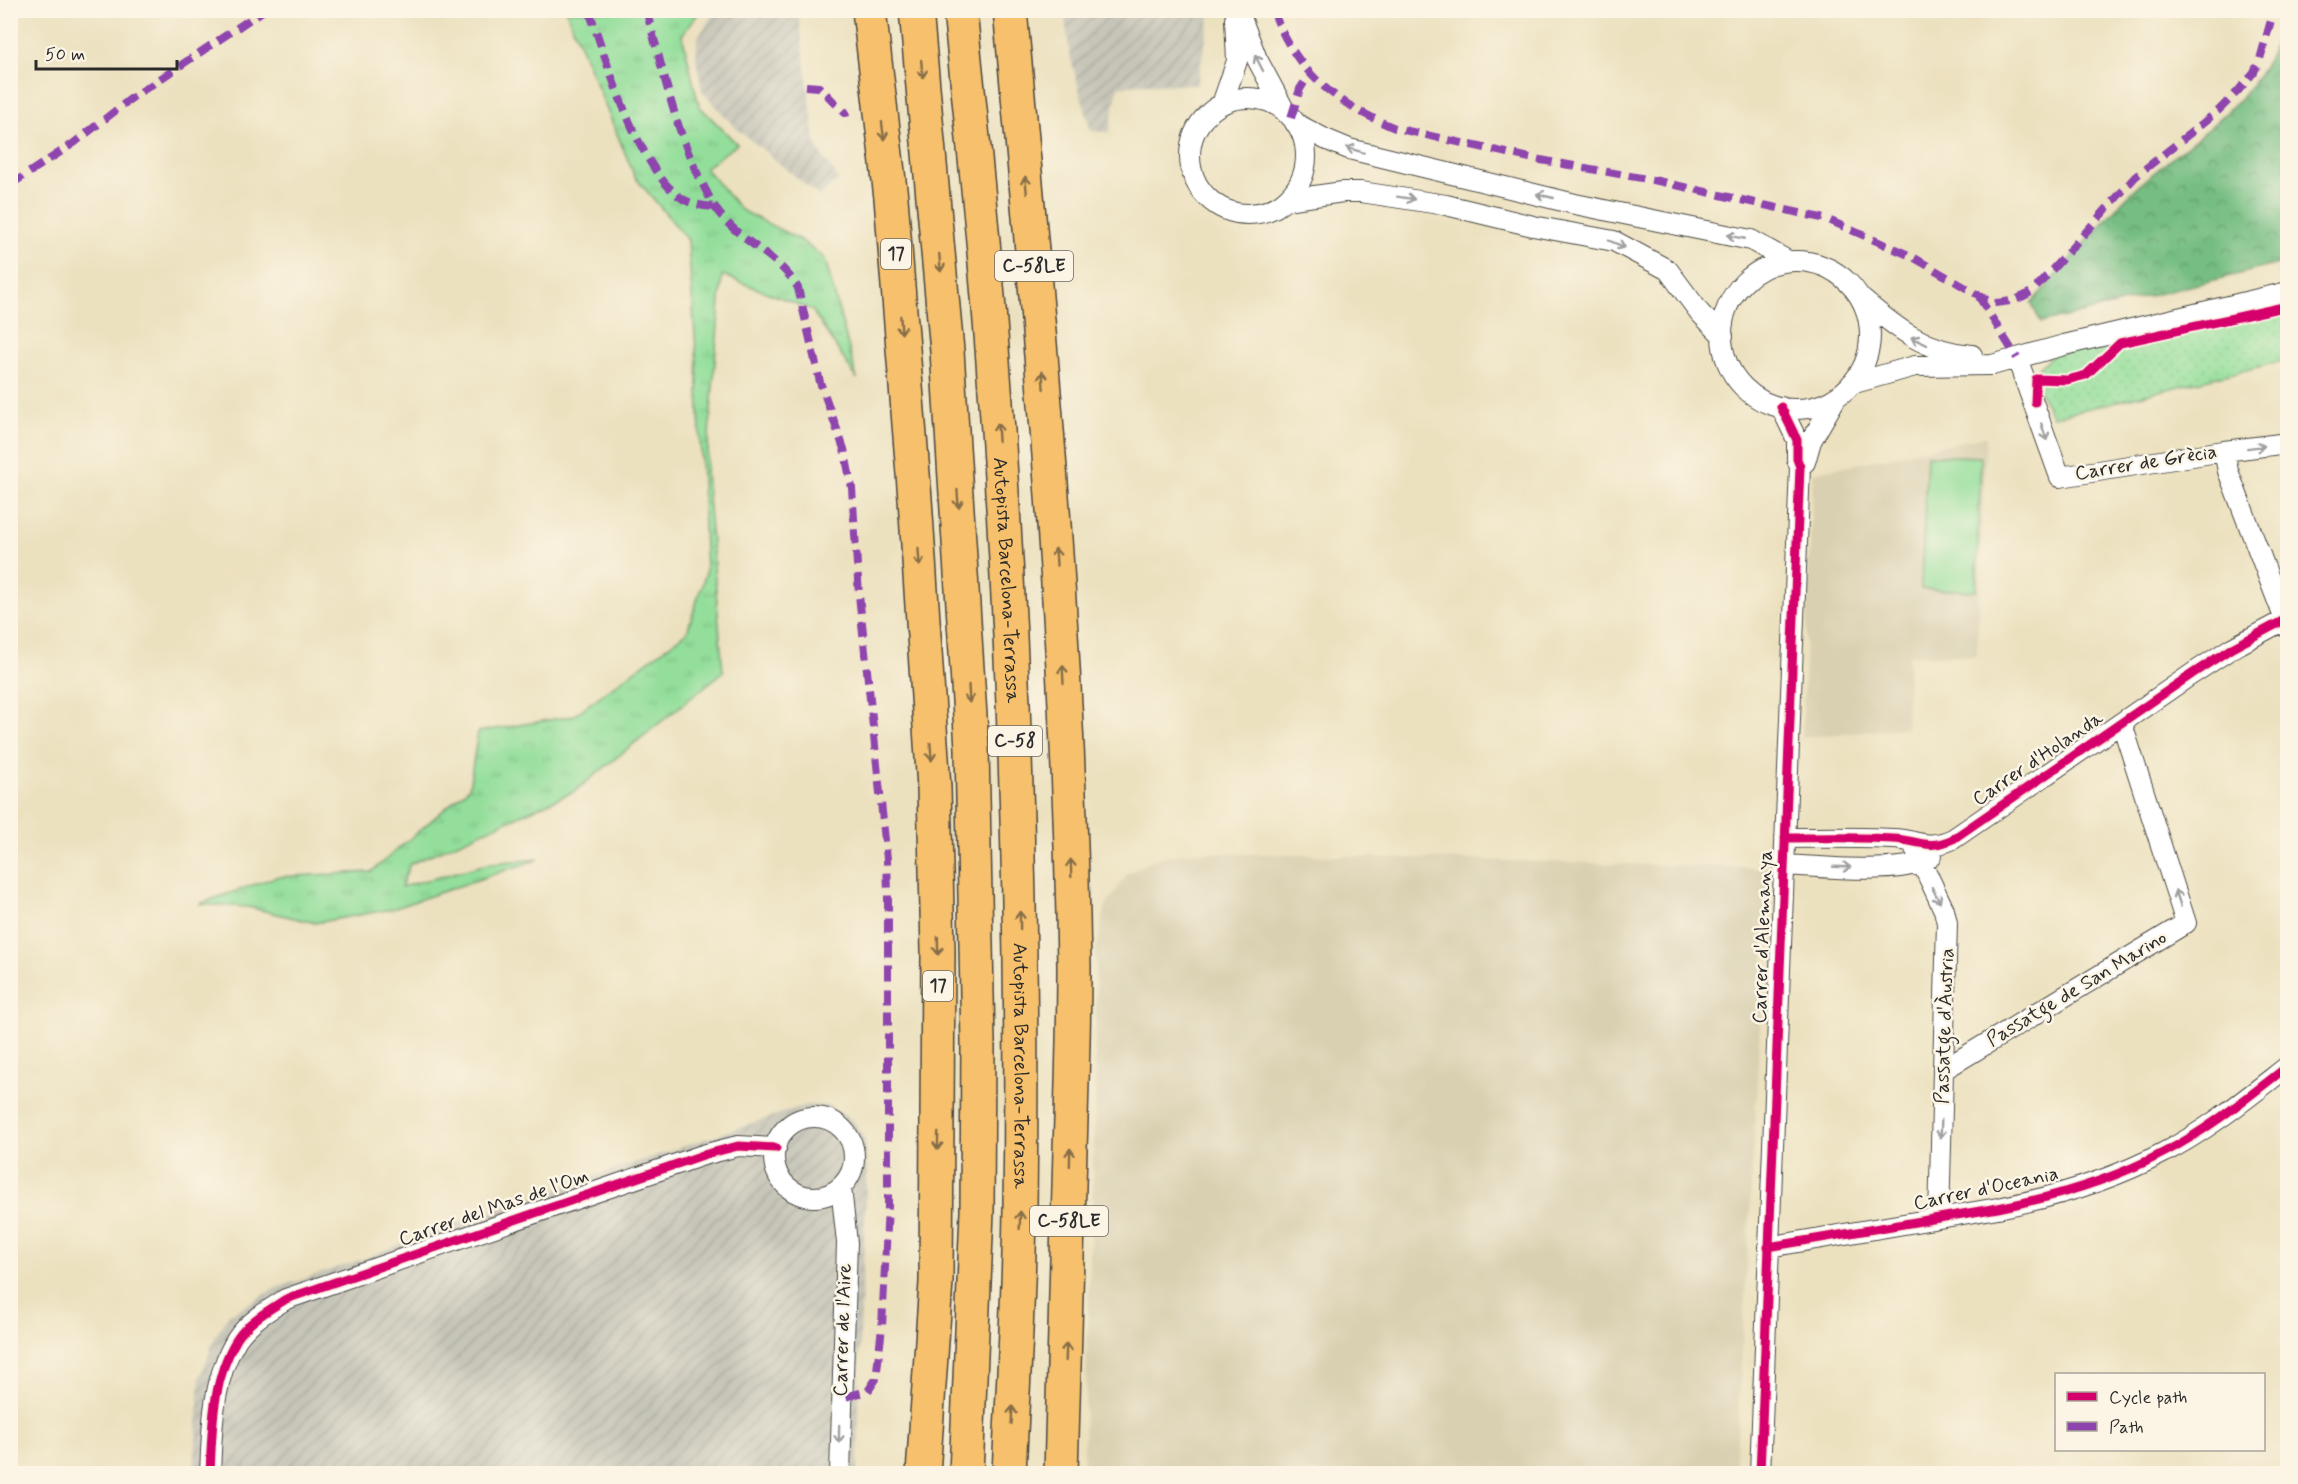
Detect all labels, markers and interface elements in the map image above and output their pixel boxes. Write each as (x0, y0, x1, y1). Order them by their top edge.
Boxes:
scale bar (36, 33, 177, 71)
text: 50 m (45, 43, 85, 67)
one-way arrow (1253, 54, 1265, 72)
one-way arrow (917, 58, 928, 78)
one-way arrow (878, 121, 889, 141)
one-way arrow (1346, 144, 1365, 155)
one-way arrow (1020, 176, 1031, 196)
one-way arrow (1536, 190, 1555, 202)
one-way arrow (1396, 193, 1416, 204)
one-way arrow (1726, 231, 1746, 242)
road number: 17 (881, 239, 911, 269)
one-way arrow (1607, 239, 1626, 250)
road number: C-58LE (995, 251, 1073, 281)
one-way arrow (935, 252, 946, 272)
one-way arrow (896, 315, 907, 335)
one-way arrow (1910, 335, 1928, 346)
one-way arrow (1037, 370, 1048, 390)
one-way arrow (992, 422, 1003, 442)
one-way arrow (2040, 422, 2051, 441)
street label: Carrer de Grècia (2073, 438, 2219, 488)
one-way arrow (2245, 441, 2265, 452)
street label: Autopista Barcelona-Terrassa (986, 456, 1027, 705)
one-way arrow (952, 489, 963, 509)
one-way arrow (913, 546, 924, 566)
one-way arrow (1050, 548, 1061, 568)
one-way arrow (1057, 664, 1068, 684)
one-way arrow (963, 683, 974, 703)
street label: Carrer d'Holanda (1967, 705, 2110, 813)
road number: C-58 (988, 726, 1042, 756)
one-way arrow (926, 741, 937, 761)
street label: Carrer d'Alemanya (1746, 850, 1780, 1024)
one-way arrow (1065, 859, 1077, 879)
one-way arrow (1832, 861, 1852, 872)
one-way arrow (1931, 885, 1943, 903)
one-way arrow (2172, 889, 2183, 908)
one-way arrow (1014, 911, 1026, 931)
street label: Passatge de San Marino (1982, 924, 2173, 1055)
one-way arrow (932, 936, 944, 956)
street label: Autopista Barcelona-Terrassa (1006, 942, 1034, 1190)
street label: Passatge d'Àustria (1929, 948, 1963, 1105)
road number: 17 (923, 971, 953, 1001)
one-way arrow (1936, 1119, 1947, 1139)
one-way arrow (932, 1131, 944, 1151)
one-way arrow (1064, 1148, 1076, 1168)
street label: Carrer d'Oceania (1911, 1160, 2061, 1218)
street label: Carrer del Mas de l'Om (395, 1163, 593, 1253)
road number: C-58LE (1030, 1206, 1108, 1236)
one-way arrow (1014, 1211, 1026, 1231)
street label: Carrer de l'Aire (827, 1263, 859, 1397)
one-way arrow (1060, 1343, 1071, 1363)
legend (2055, 1373, 2265, 1451)
text: Cycle path (2109, 1386, 2187, 1410)
one-way arrow (1006, 1406, 1017, 1426)
text: Path (2109, 1416, 2144, 1440)
one-way arrow (834, 1424, 845, 1444)

